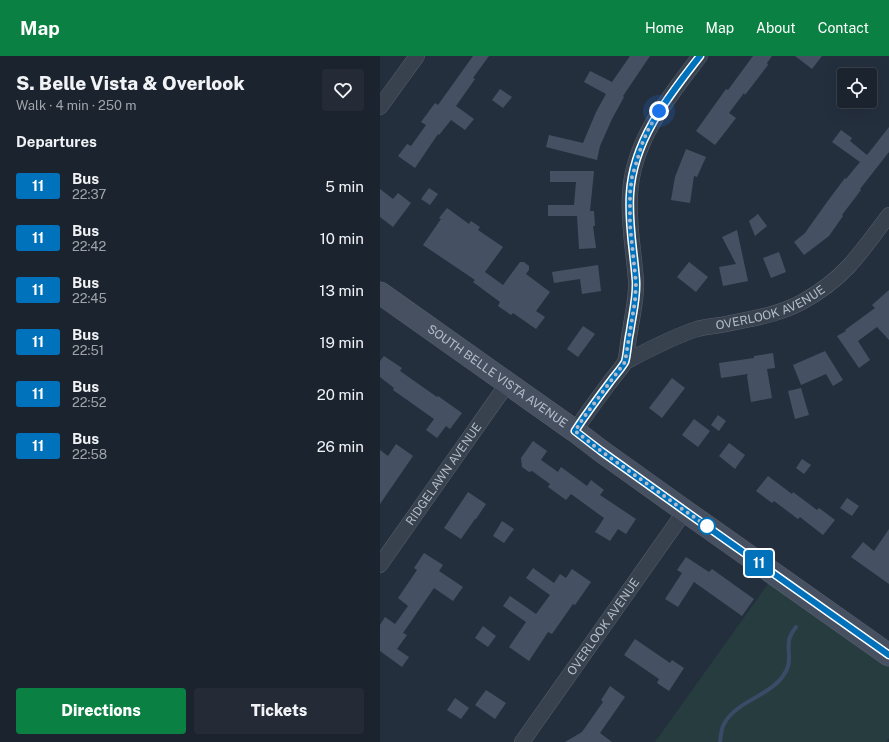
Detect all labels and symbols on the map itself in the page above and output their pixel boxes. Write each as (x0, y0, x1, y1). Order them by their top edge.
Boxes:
your location (649, 101, 669, 121)
street label: OVERLOOK AVENUE (715, 283, 827, 333)
street label: SOUTH BELLE VISTA AVENUE (425, 322, 570, 431)
street label: RIDGELAWN AVENUE (403, 420, 484, 528)
unlabelled marker (698, 517, 716, 535)
line badge: 11 (741, 550, 777, 576)
street label: OVERLOOK AVENUE (564, 576, 642, 678)

